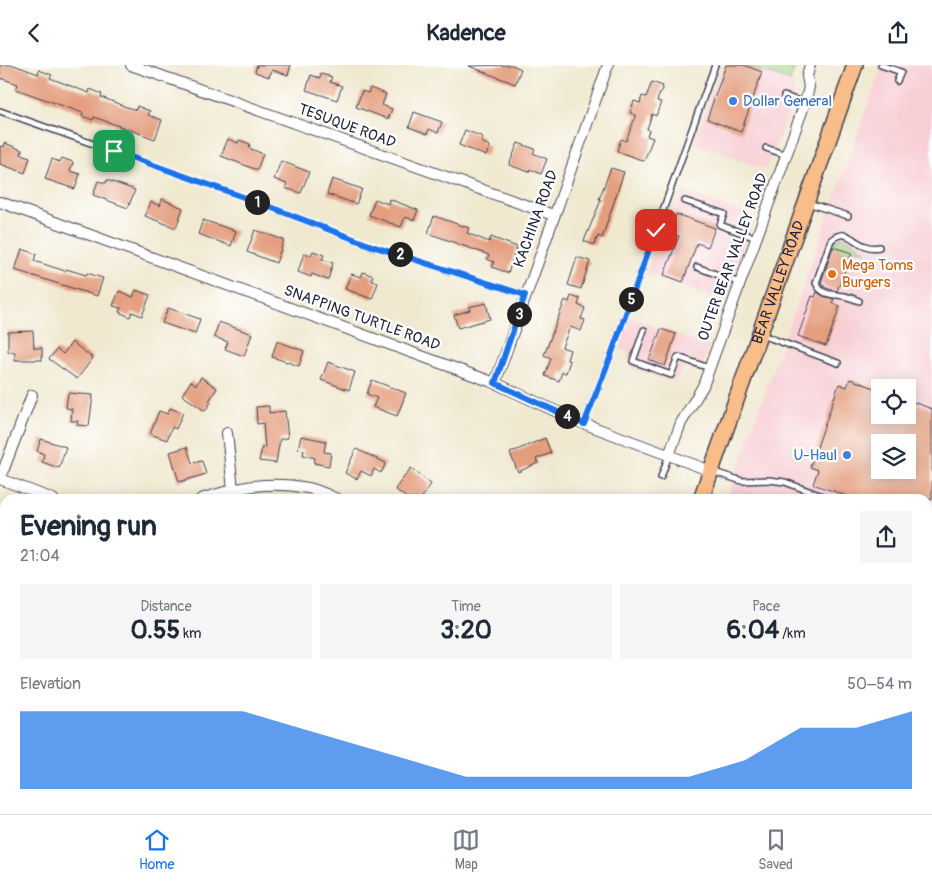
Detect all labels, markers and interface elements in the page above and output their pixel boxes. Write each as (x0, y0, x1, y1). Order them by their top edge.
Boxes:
icon: back (20, 19, 48, 47)
text: Kadence (426, 19, 506, 47)
icon: share (884, 19, 912, 47)
place label: Dollar General (743, 92, 832, 111)
marker: Dollar General (727, 95, 739, 107)
street label: TESUQUE ROAD (296, 100, 398, 152)
pin (93, 130, 135, 172)
icon: arrive (100, 137, 128, 165)
street label: KACHINA ROAD (510, 168, 562, 270)
street label: OUTER BEAR VALLEY ROAD (694, 171, 772, 343)
pin: 1 (244, 189, 270, 215)
text: 1 (255, 194, 260, 211)
pin (635, 209, 677, 251)
icon: check (642, 216, 670, 244)
street label: BEAR VALLEY ROAD (747, 218, 809, 347)
pin: 2 (388, 241, 412, 267)
text: 2 (397, 246, 404, 263)
place label: Mega Toms Burgers (842, 256, 913, 292)
marker: Mega Toms Burgers (826, 268, 838, 280)
street label: SNAPPING TURTLE ROAD (281, 281, 443, 355)
pin: 5 (618, 287, 644, 311)
text: 5 (628, 291, 635, 308)
pin: 3 (506, 301, 532, 327)
text: 3 (516, 306, 523, 323)
map controls (871, 379, 916, 479)
button: locate (871, 379, 916, 424)
pin: 4 (554, 403, 580, 429)
text: 4 (563, 408, 572, 425)
button: layers (871, 434, 916, 479)
place label: U-Haul (793, 446, 837, 465)
marker: U-Haul (841, 449, 853, 461)
text: Evening run (20, 509, 157, 544)
button: share (860, 511, 912, 563)
text: 21:04 (20, 546, 60, 566)
text: Distance (140, 598, 192, 615)
text: Time (451, 598, 481, 615)
text: Pace (752, 598, 780, 615)
text: 0.55 (131, 615, 180, 646)
text: 3:20 (440, 615, 492, 646)
text: 6:04 (726, 615, 779, 646)
text: km (180, 625, 201, 642)
text: /km (779, 625, 806, 642)
text: Elevation (20, 674, 81, 694)
text: 50–54 m (847, 674, 912, 694)
tab: Home (139, 826, 174, 873)
tab: Map (452, 826, 480, 873)
tab: Saved (758, 826, 793, 873)

